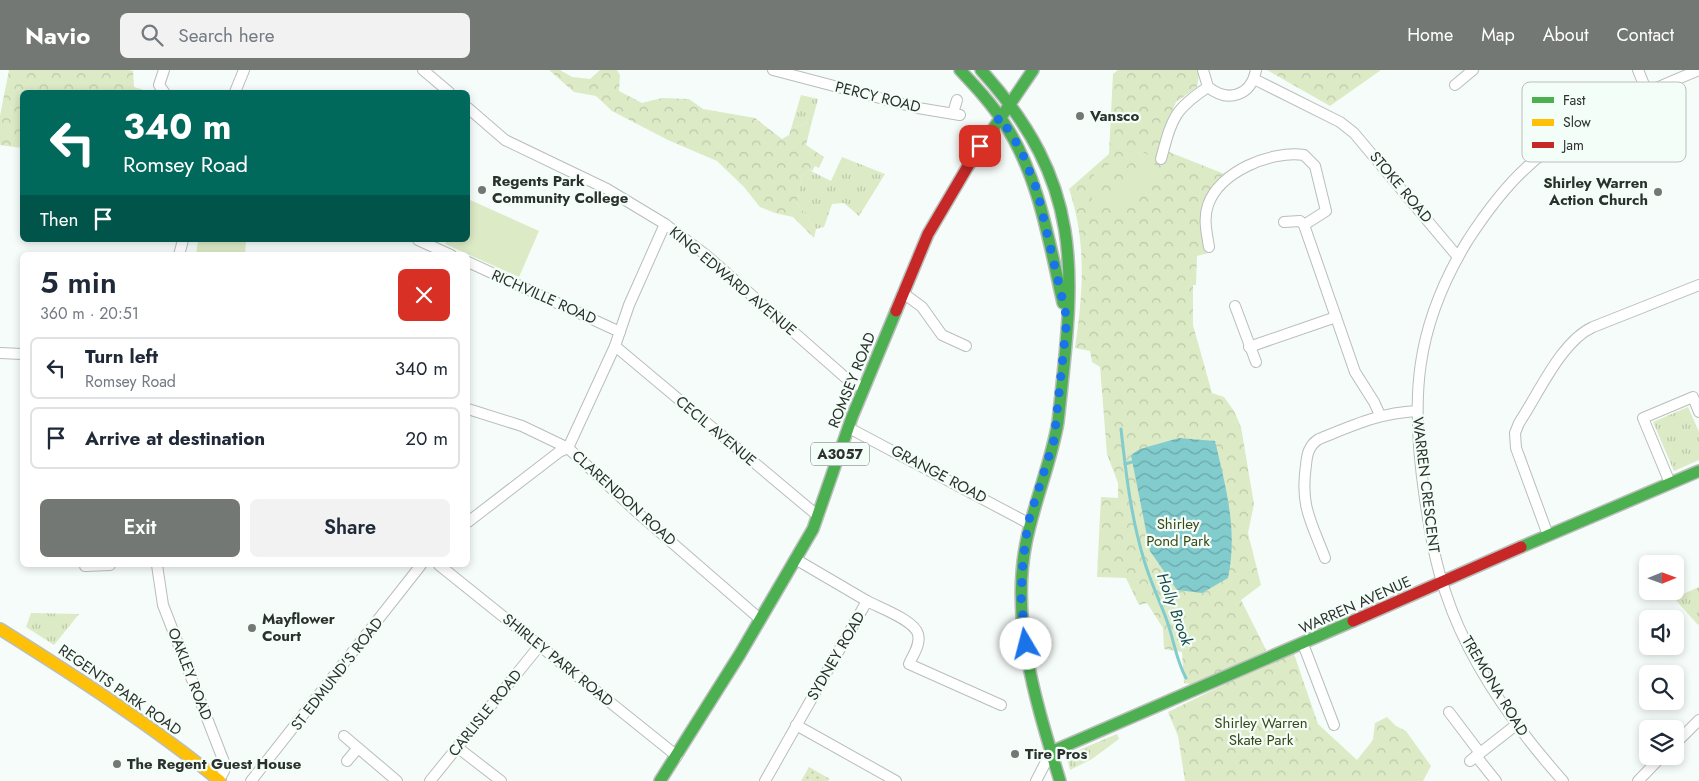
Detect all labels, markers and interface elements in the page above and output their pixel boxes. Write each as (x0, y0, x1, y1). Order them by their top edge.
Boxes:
search box (120, 13, 470, 58)
text: Navio (25, 18, 90, 53)
icon: search (138, 21, 166, 49)
text: Search here (178, 22, 274, 49)
text: Home (1407, 22, 1453, 48)
text: Map (1481, 22, 1515, 48)
text: About (1543, 22, 1588, 48)
text: Contact (1616, 22, 1674, 48)
street label: PERCY ROAD (833, 76, 923, 118)
legend (1522, 82, 1686, 162)
text: Fast (1563, 90, 1586, 110)
text: 340 m (123, 102, 232, 152)
place label: Vansco (1089, 105, 1139, 127)
icon: left (40, 110, 105, 175)
marker: Vansco (1074, 110, 1086, 122)
text: Slow (1563, 112, 1591, 132)
pin (959, 125, 1001, 167)
icon: arrive (966, 132, 994, 160)
text: Jam (1561, 135, 1584, 155)
street label: STOKE ROAD (1364, 146, 1438, 228)
text: Romsey Road (123, 148, 248, 180)
place label: Regents Park Community College (492, 170, 629, 209)
place label: Shirley Warren Action Church (1543, 172, 1648, 211)
marker: Regents Park Community College (476, 184, 488, 196)
marker: Shirley Warren Action Church (1652, 186, 1664, 198)
icon: arrive (89, 205, 117, 233)
text: Then (40, 206, 79, 233)
street label: KING EDWARD AVENUE (665, 221, 801, 341)
text: 5 min (40, 261, 117, 304)
street label: RICHVILLE ROAD (488, 264, 600, 330)
button: close (398, 269, 450, 321)
text: 360 m · 20:51 (40, 302, 139, 325)
street label: ROMSEY ROAD (823, 329, 881, 431)
text: Turn left (85, 343, 158, 370)
icon: left (42, 354, 70, 382)
text: 340 m (395, 355, 448, 382)
text: Romsey Road (85, 370, 176, 393)
street label: CECIL AVENUE (671, 391, 761, 471)
street label: WARREN CRESCENT (1407, 416, 1445, 554)
icon: arrive (42, 424, 70, 452)
text: Arrive at destination (85, 425, 265, 452)
text: 20 m (405, 425, 448, 452)
street label: GRANGE ROAD (887, 439, 991, 509)
road number: A3057 (811, 442, 869, 466)
street label: CLARENDON ROAD (567, 445, 681, 551)
button: Exit (40, 499, 240, 557)
button: Share (250, 499, 450, 557)
park label: Shirley Pond Park (1146, 513, 1210, 552)
north arrow (1639, 555, 1684, 600)
map controls (1639, 555, 1684, 765)
water label: Holly Brook (1151, 569, 1199, 650)
street label: WARREN AVENUE (1296, 570, 1414, 640)
street label: SYDNEY ROAD (802, 607, 870, 705)
place label: Mayflower Court (262, 608, 336, 647)
street label: SHIRLEY PARK ROAD (498, 608, 618, 712)
button: sound (1639, 610, 1684, 655)
street label: ST EDMUND'S ROAD (286, 613, 388, 735)
position arrow (999, 617, 1051, 669)
marker: Mayflower Court (246, 622, 258, 634)
street label: OAKLEY ROAD (162, 625, 218, 723)
street label: TREMONA ROAD (1456, 632, 1534, 740)
street label: REGENTS PARK ROAD (54, 639, 186, 741)
street label: CARLISLE ROAD (443, 665, 527, 761)
button: search (1639, 665, 1684, 710)
park label: Shirley Warren Skate Park (1214, 712, 1308, 751)
button: layers (1639, 720, 1684, 765)
place label: Tire Pros (1025, 743, 1087, 765)
marker: Tire Pros (1009, 748, 1021, 760)
place label: The Regent Guest House (127, 753, 302, 775)
marker: The Regent Guest House (111, 758, 123, 770)

